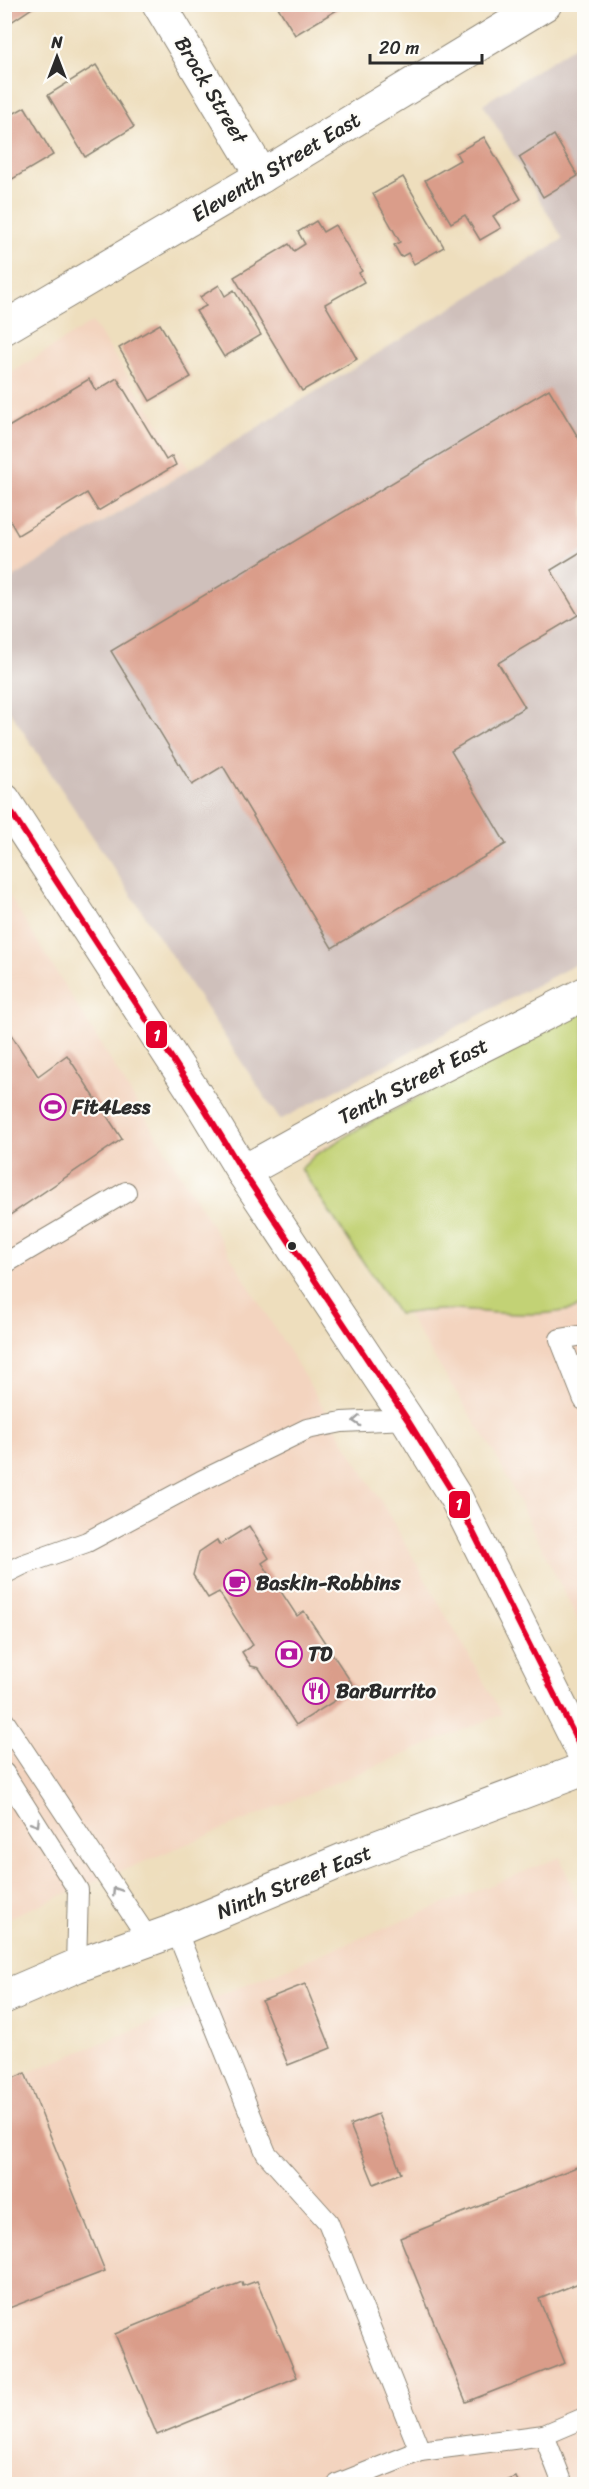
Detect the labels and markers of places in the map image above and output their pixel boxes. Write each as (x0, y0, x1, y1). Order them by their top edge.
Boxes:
place label: Fit4Less (71, 1088, 151, 1126)
sports icon: Fit4Less (38, 1092, 68, 1122)
unlabelled marker (286, 1240, 298, 1252)
place label: Baskin-Robbins (256, 1564, 402, 1602)
cafe icon: Baskin-Robbins (222, 1568, 252, 1598)
place label: TD (308, 1635, 333, 1673)
bank icon: TD (274, 1639, 304, 1669)
place label: BarBurrito (336, 1672, 436, 1710)
restaurant icon: BarBurrito (301, 1676, 331, 1706)

